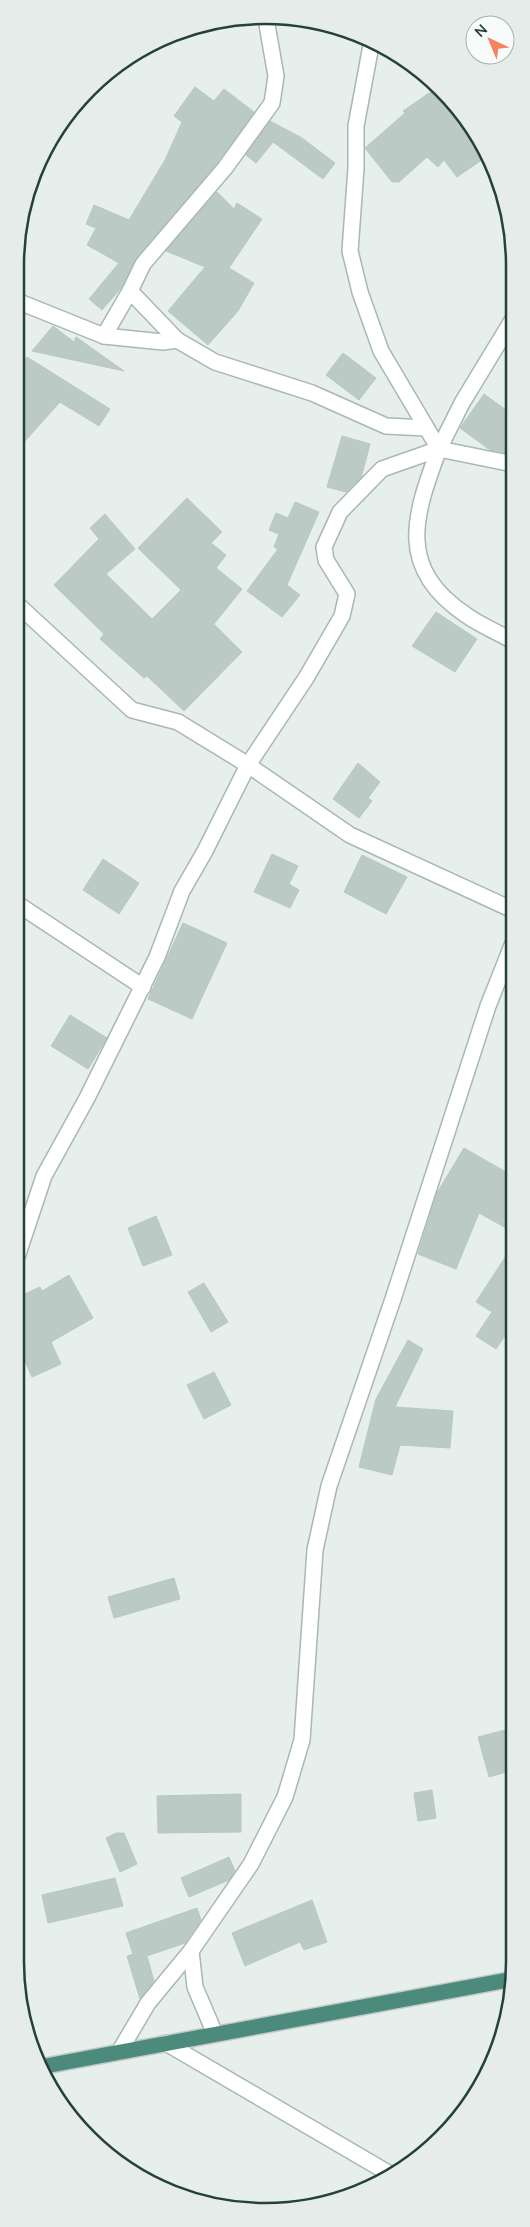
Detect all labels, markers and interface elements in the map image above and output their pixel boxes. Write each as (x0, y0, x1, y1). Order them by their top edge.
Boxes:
north arrow (465, 15, 515, 65)
text: N (471, 20, 490, 40)

